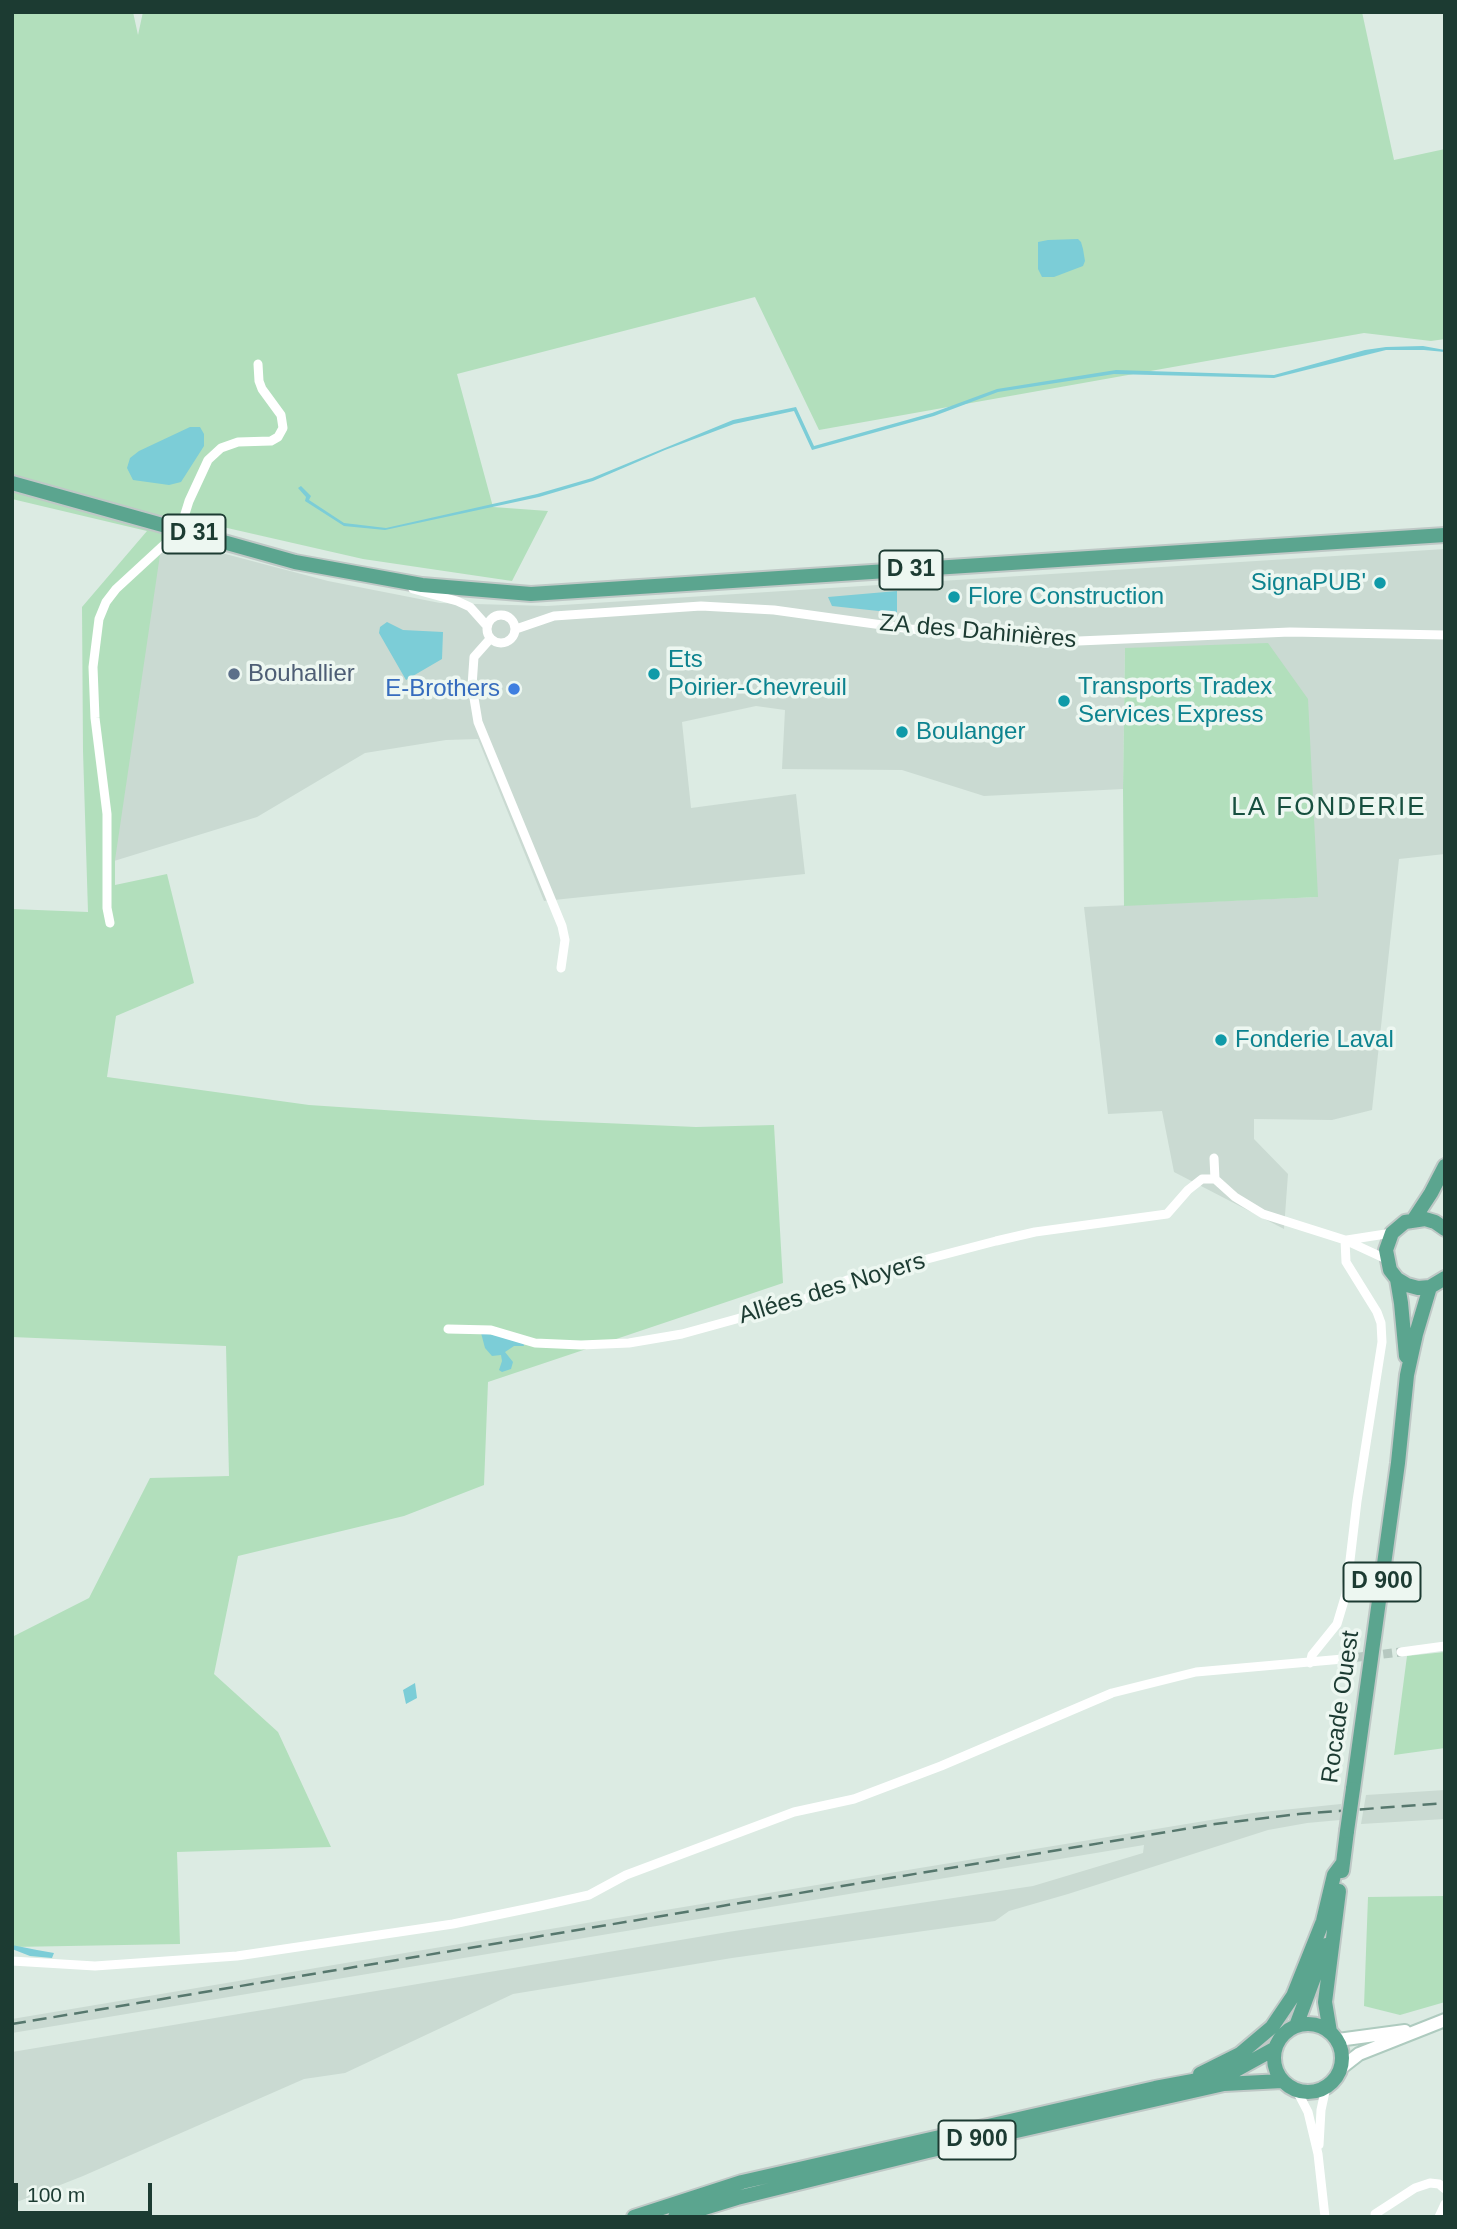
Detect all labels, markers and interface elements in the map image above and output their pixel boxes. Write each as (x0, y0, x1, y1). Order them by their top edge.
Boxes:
road number: D 31 (162, 514, 226, 554)
road number: D 31 (880, 550, 942, 590)
place label: SignaPUB' (1251, 569, 1366, 597)
marker: SignaPUB' (1372, 575, 1388, 591)
place label: Flore Construction (968, 583, 1164, 611)
marker: Flore Construction (946, 589, 962, 605)
street label: ZA des Dahinières (878, 609, 1078, 655)
place label: Ets Poirier-Chevreuil (668, 646, 847, 702)
place label: Bouhallier (248, 660, 355, 688)
marker: Bouhallier (226, 666, 242, 682)
marker: Ets Poirier-Chevreuil (646, 666, 662, 682)
place label: Transports Tradex Services Express (1078, 673, 1272, 729)
place label: E-Brothers (385, 675, 500, 703)
marker: E-Brothers (506, 681, 522, 697)
marker: Transports Tradex Services Express (1056, 693, 1072, 709)
place label: Boulanger (916, 718, 1025, 746)
marker: Boulanger (894, 724, 910, 740)
district label: LA FONDERIE (1233, 792, 1425, 824)
place label: Fonderie Laval (1235, 1026, 1394, 1054)
marker: Fonderie Laval (1213, 1032, 1229, 1048)
street label: Allées des Noyers (735, 1247, 929, 1331)
road number: D 900 (1344, 1562, 1420, 1602)
street label: Rocade Ouest (1316, 1629, 1366, 1785)
road number: D 900 (939, 2120, 1016, 2160)
scale bar (18, 2170, 156, 2214)
text: 100 m (27, 2183, 85, 2206)

